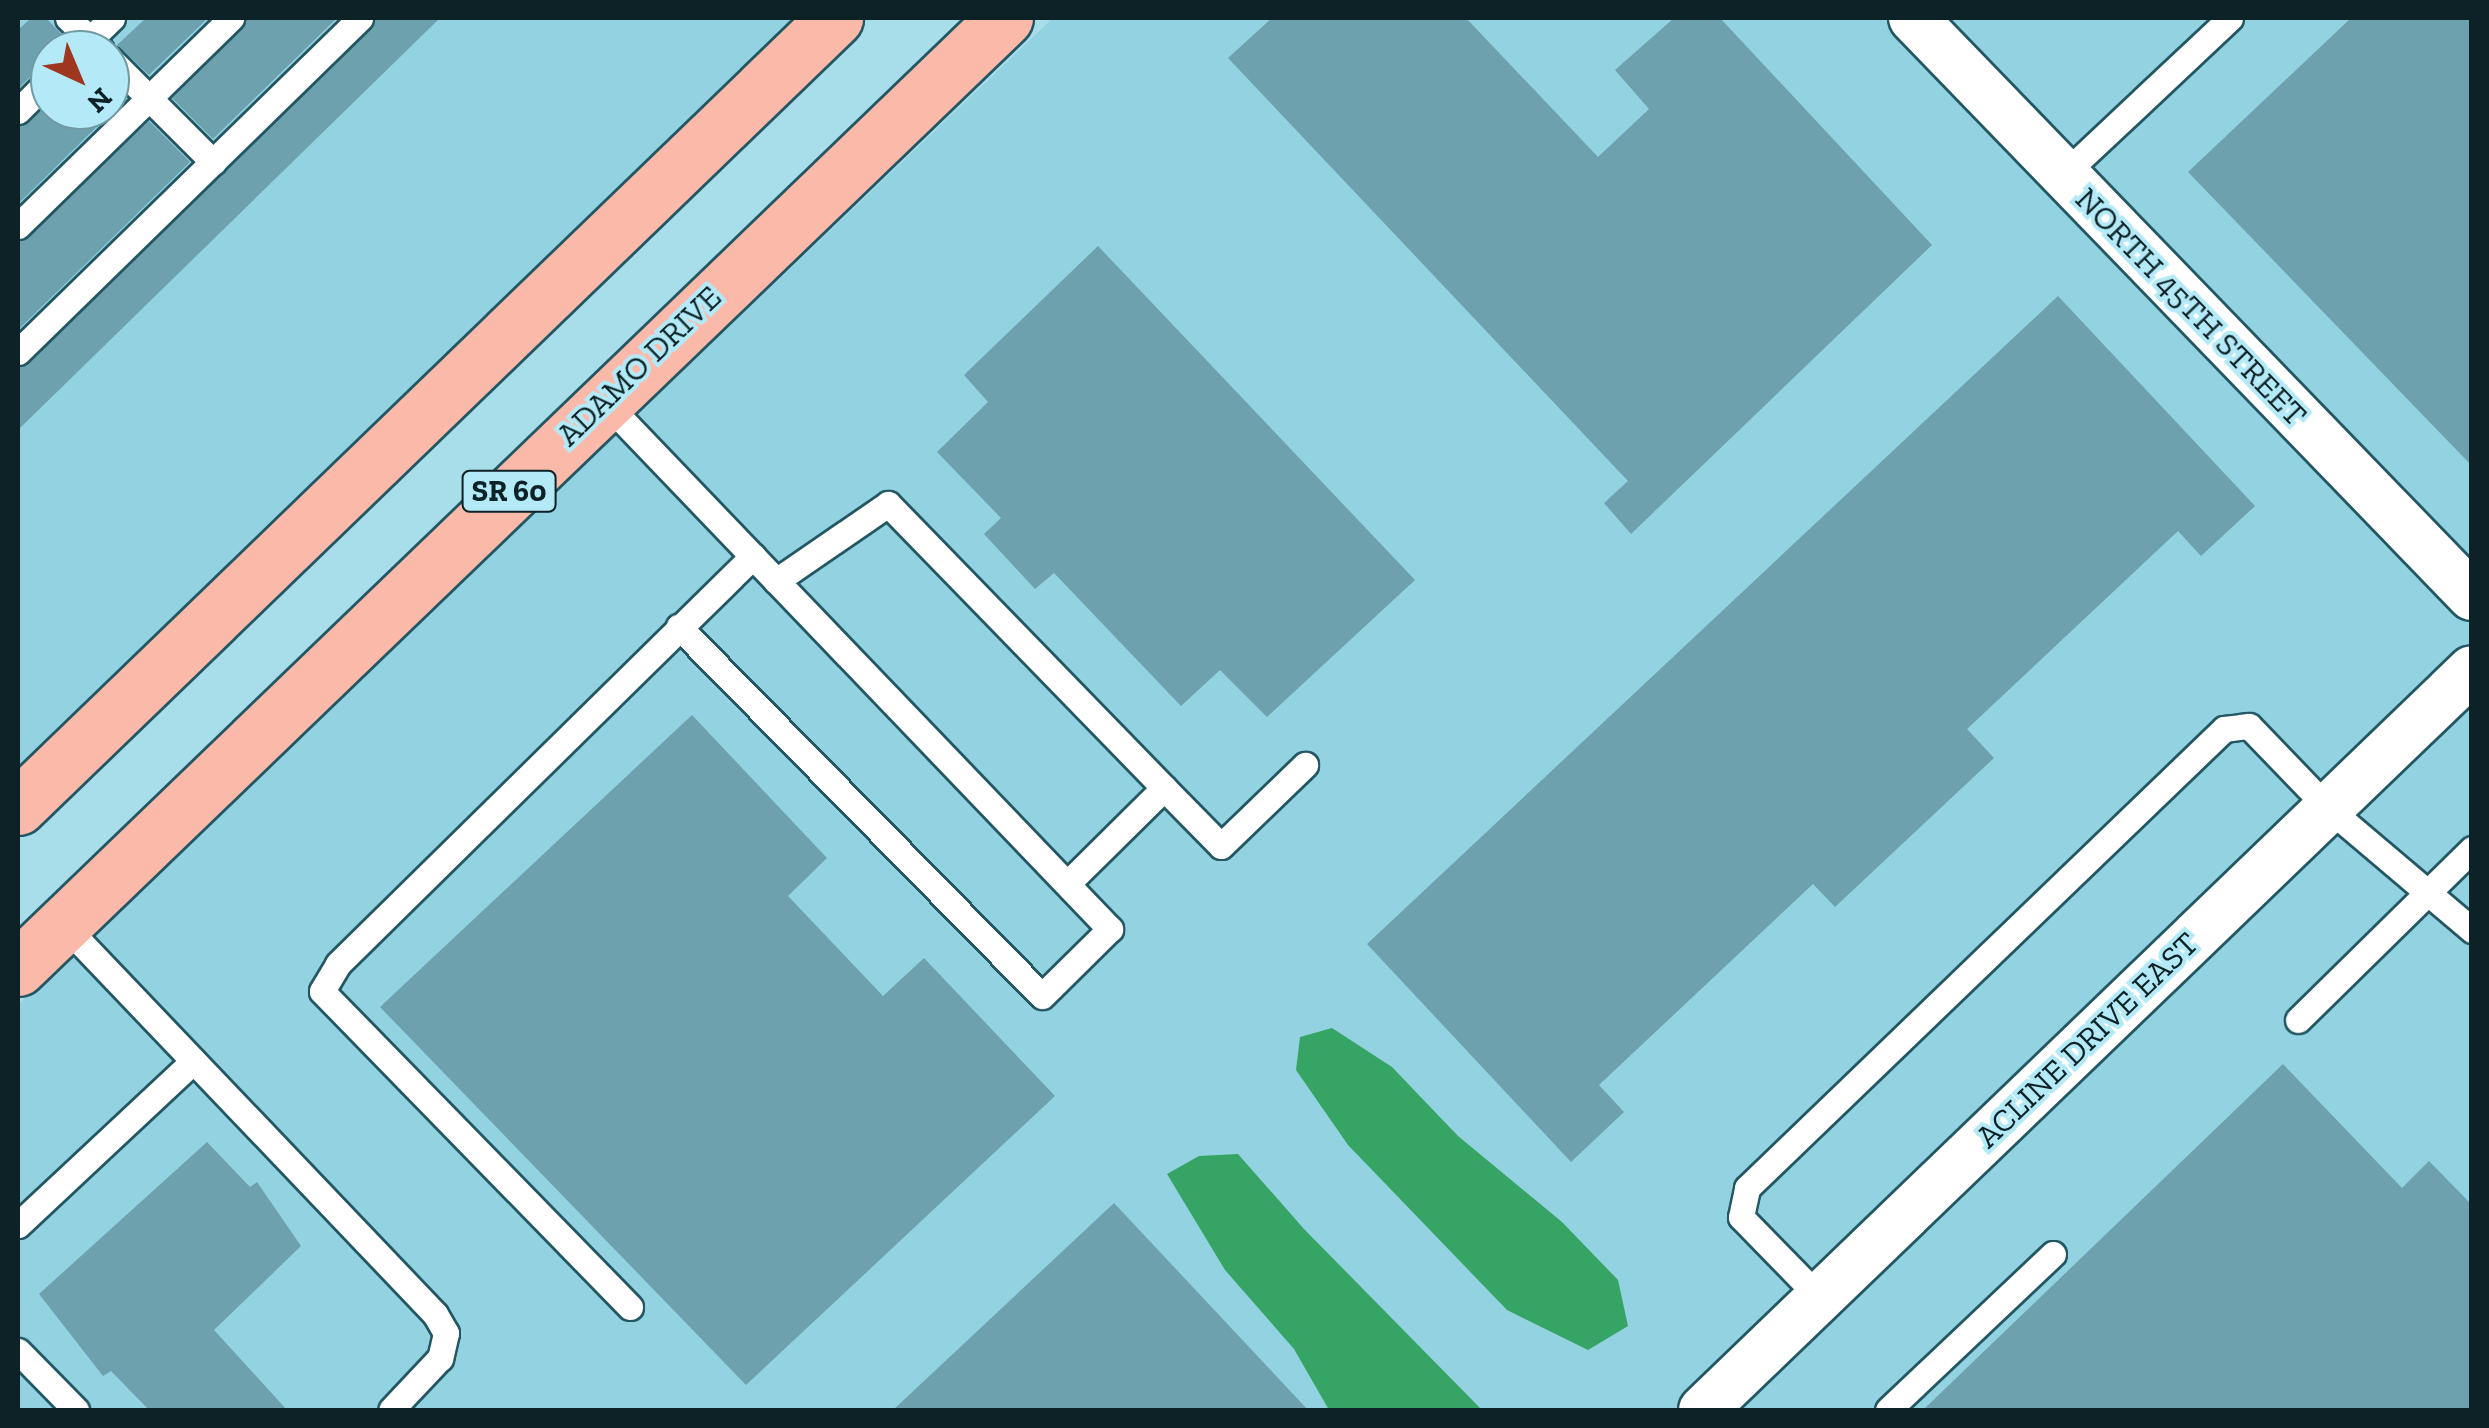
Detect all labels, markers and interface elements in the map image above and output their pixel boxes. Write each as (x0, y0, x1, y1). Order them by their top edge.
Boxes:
north arrow (30, 30, 130, 130)
text: N (81, 81, 119, 120)
street label: NORTH 45TH STREET (2067, 180, 2315, 434)
street label: ADAMO DRIVE (549, 278, 729, 454)
road number: SR 60 (462, 466, 556, 516)
street label: ACLINE DRIVE EAST (1968, 924, 2206, 1156)

